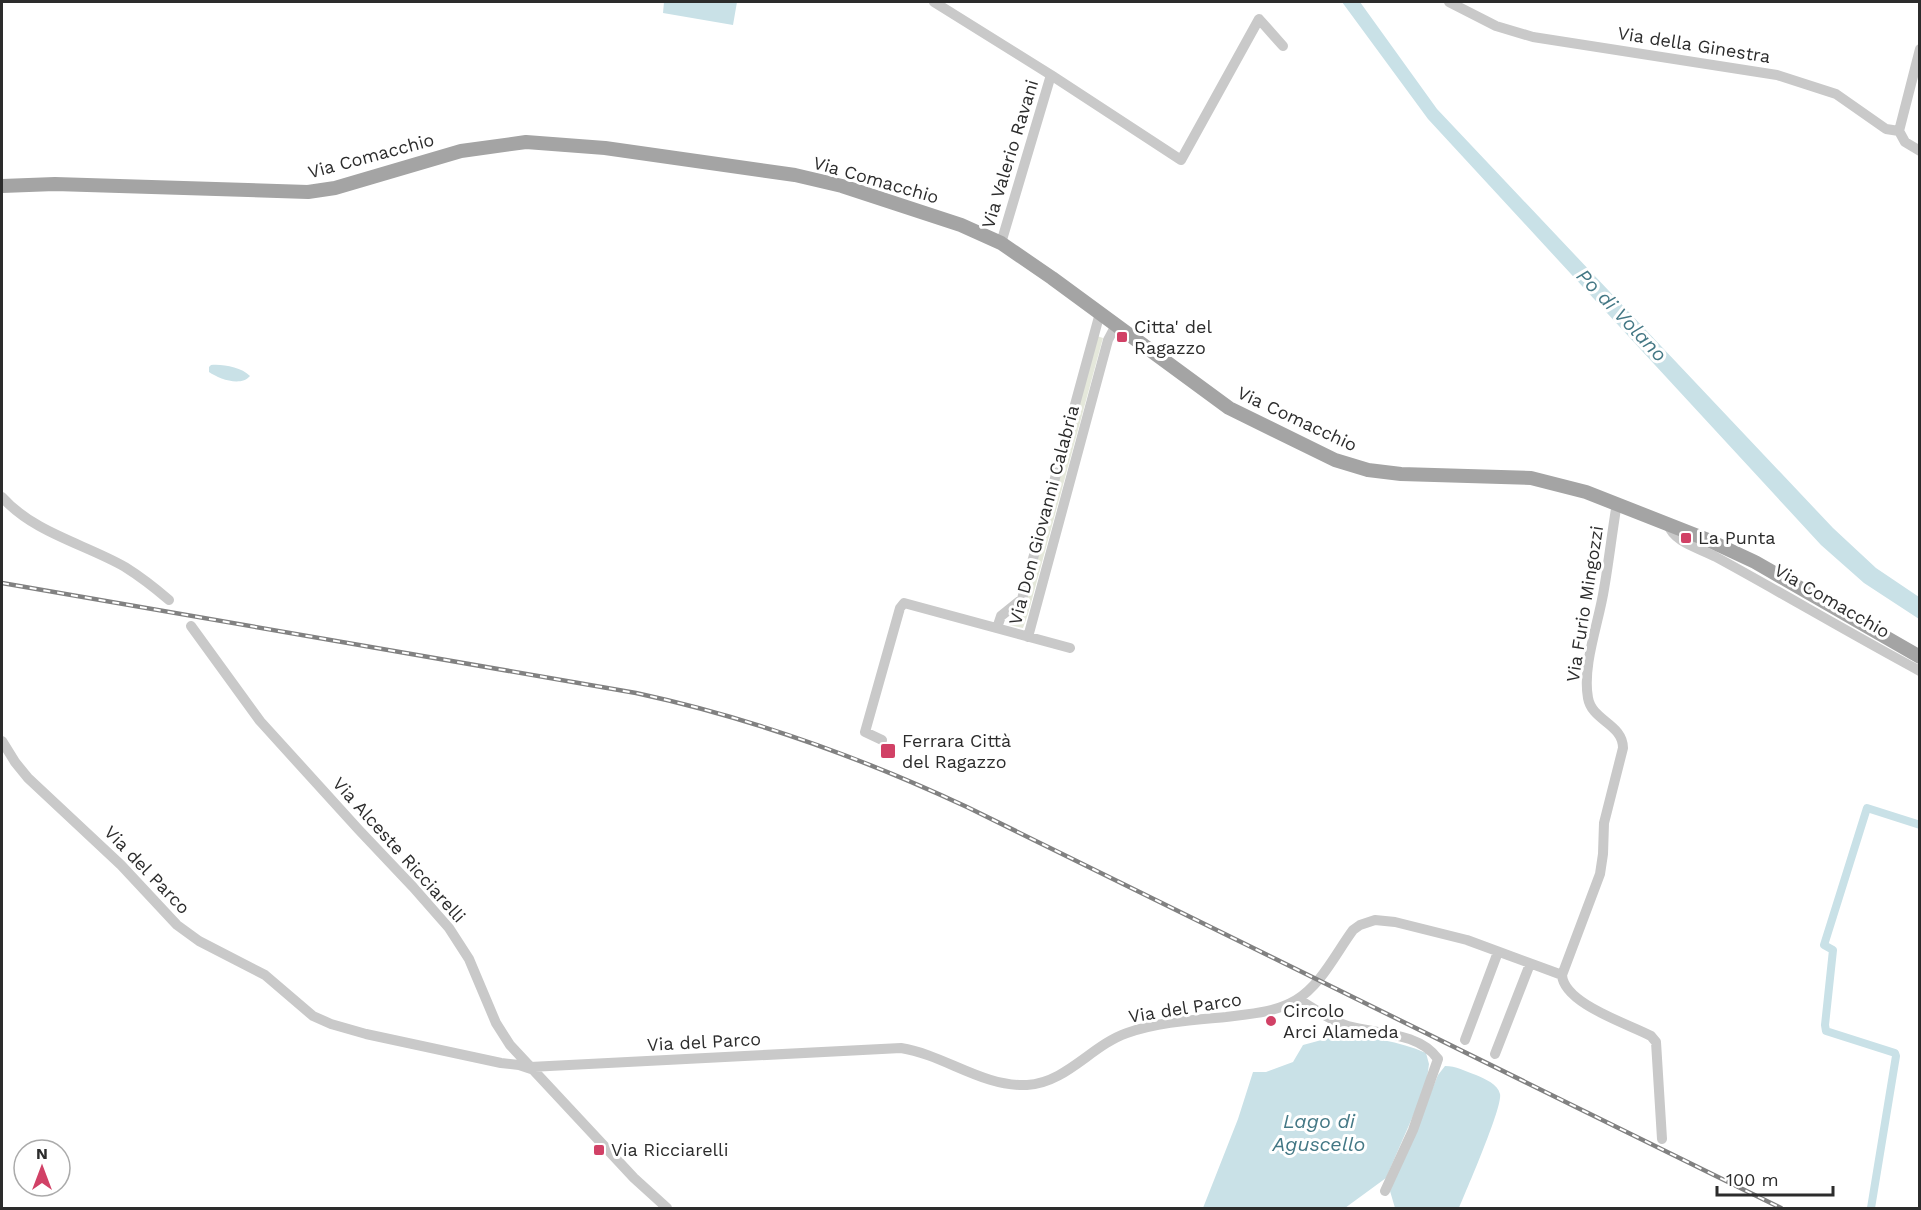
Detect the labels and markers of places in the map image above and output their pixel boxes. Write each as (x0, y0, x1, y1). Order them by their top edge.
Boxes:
place label: Citta' del Ragazzo (1134, 316, 1212, 358)
marker: Citta' del Ragazzo (1115, 330, 1129, 344)
place label: La Punta (1698, 527, 1776, 548)
marker: La Punta (1679, 531, 1693, 545)
place label: Ferrara Città del Ragazzo (902, 730, 1011, 772)
marker: Ferrara Città del Ragazzo (879, 742, 897, 760)
place label: Circolo Arci Alameda (1283, 1000, 1399, 1042)
marker: Circolo Arci Alameda (1264, 1014, 1278, 1028)
place label: Via Ricciarelli (611, 1139, 728, 1160)
marker: Via Ricciarelli (592, 1143, 606, 1157)

